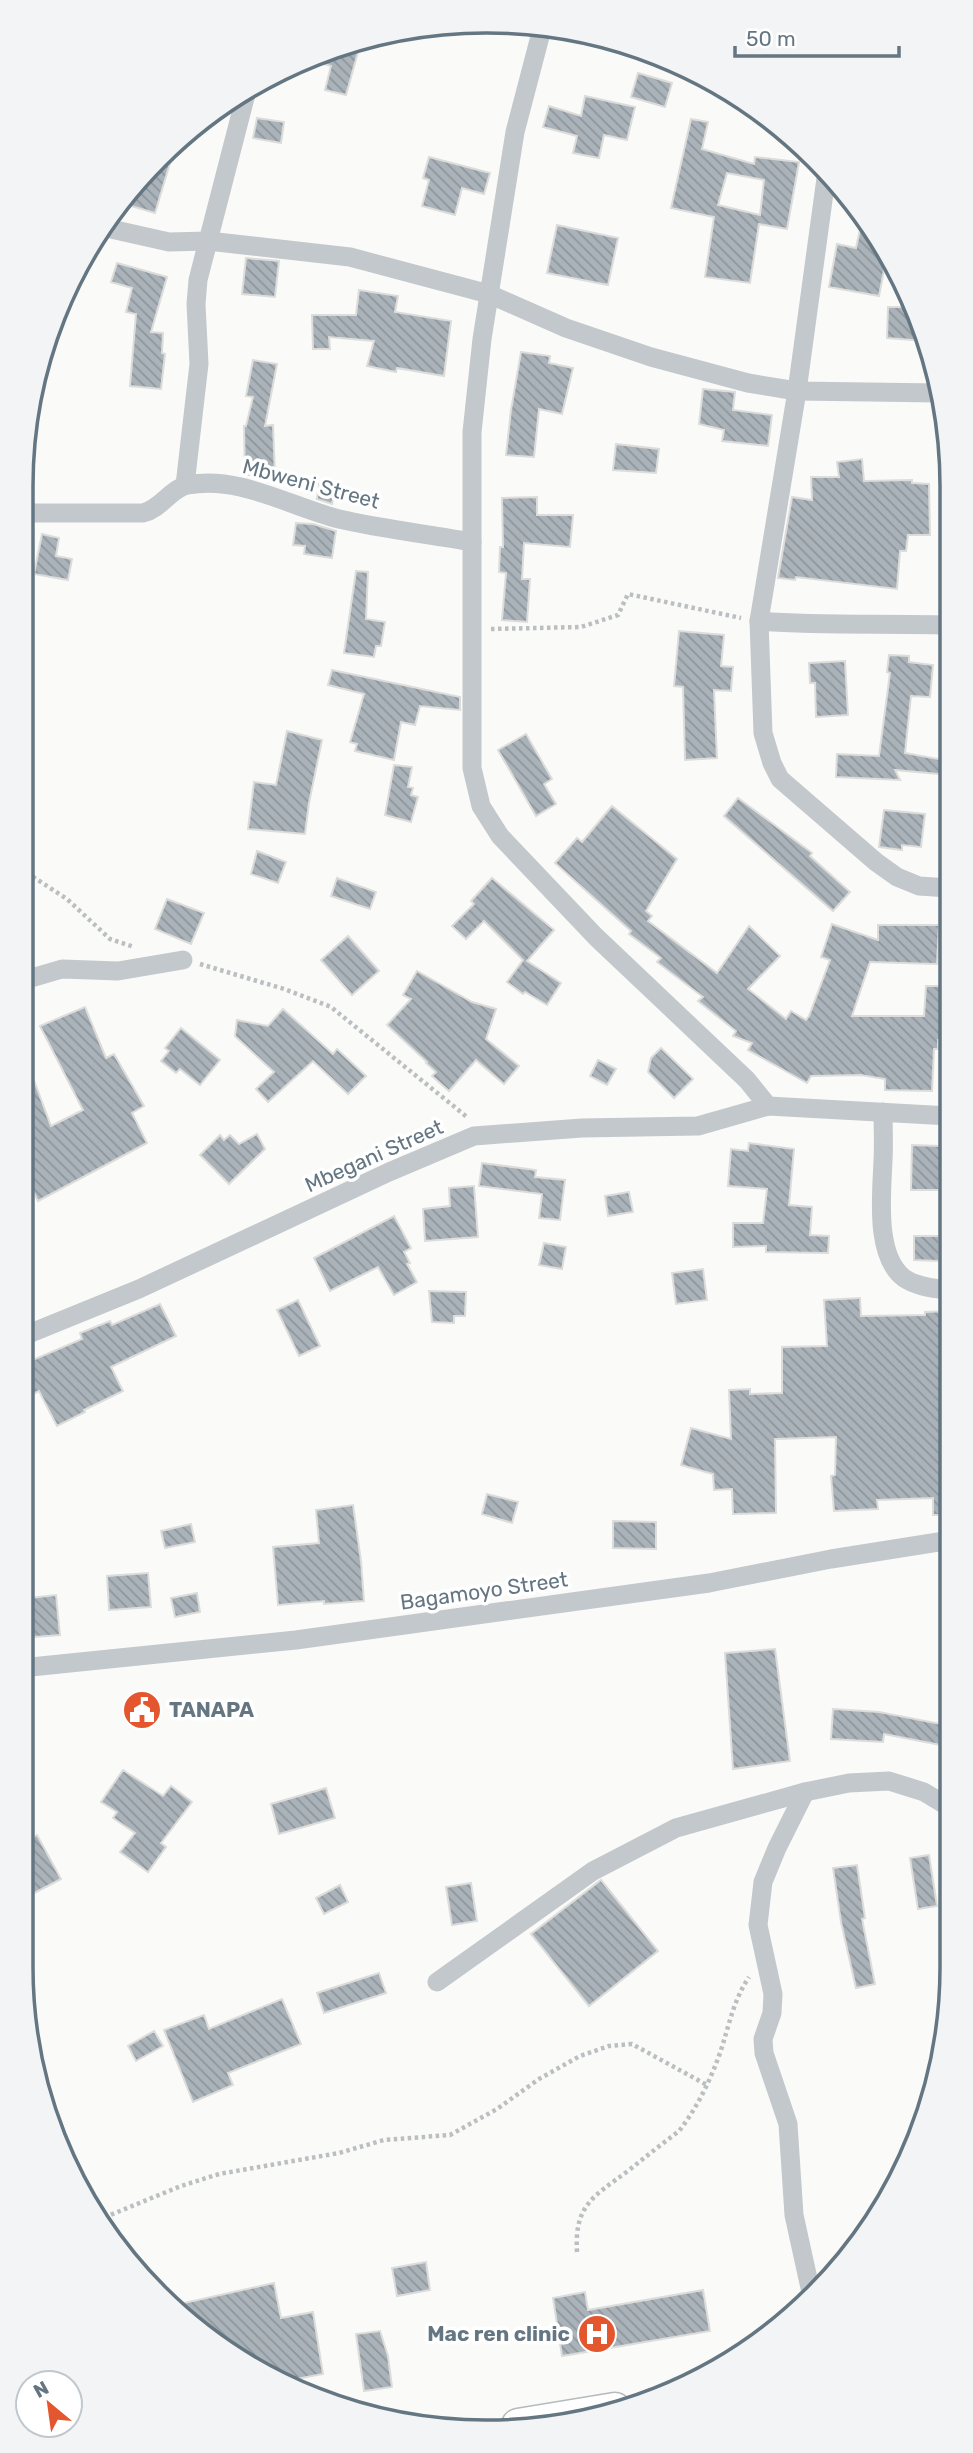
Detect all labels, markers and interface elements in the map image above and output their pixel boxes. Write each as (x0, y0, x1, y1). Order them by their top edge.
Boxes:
scale bar (735, 14, 900, 58)
text: 50 m (746, 26, 796, 51)
street label: Mbweni Street (240, 453, 382, 514)
street label: Mbegani Street (301, 1114, 447, 1197)
street label: Bagamoyo Street (398, 1566, 569, 1615)
public building icon: TANAPA (121, 1689, 163, 1731)
place label: TANAPA (169, 1697, 254, 1722)
hospital icon: Mac ren clinic (576, 2313, 618, 2355)
place label: Mac ren clinic (427, 2321, 570, 2346)
north arrow (14, 2369, 84, 2439)
text: N (29, 2376, 53, 2403)

